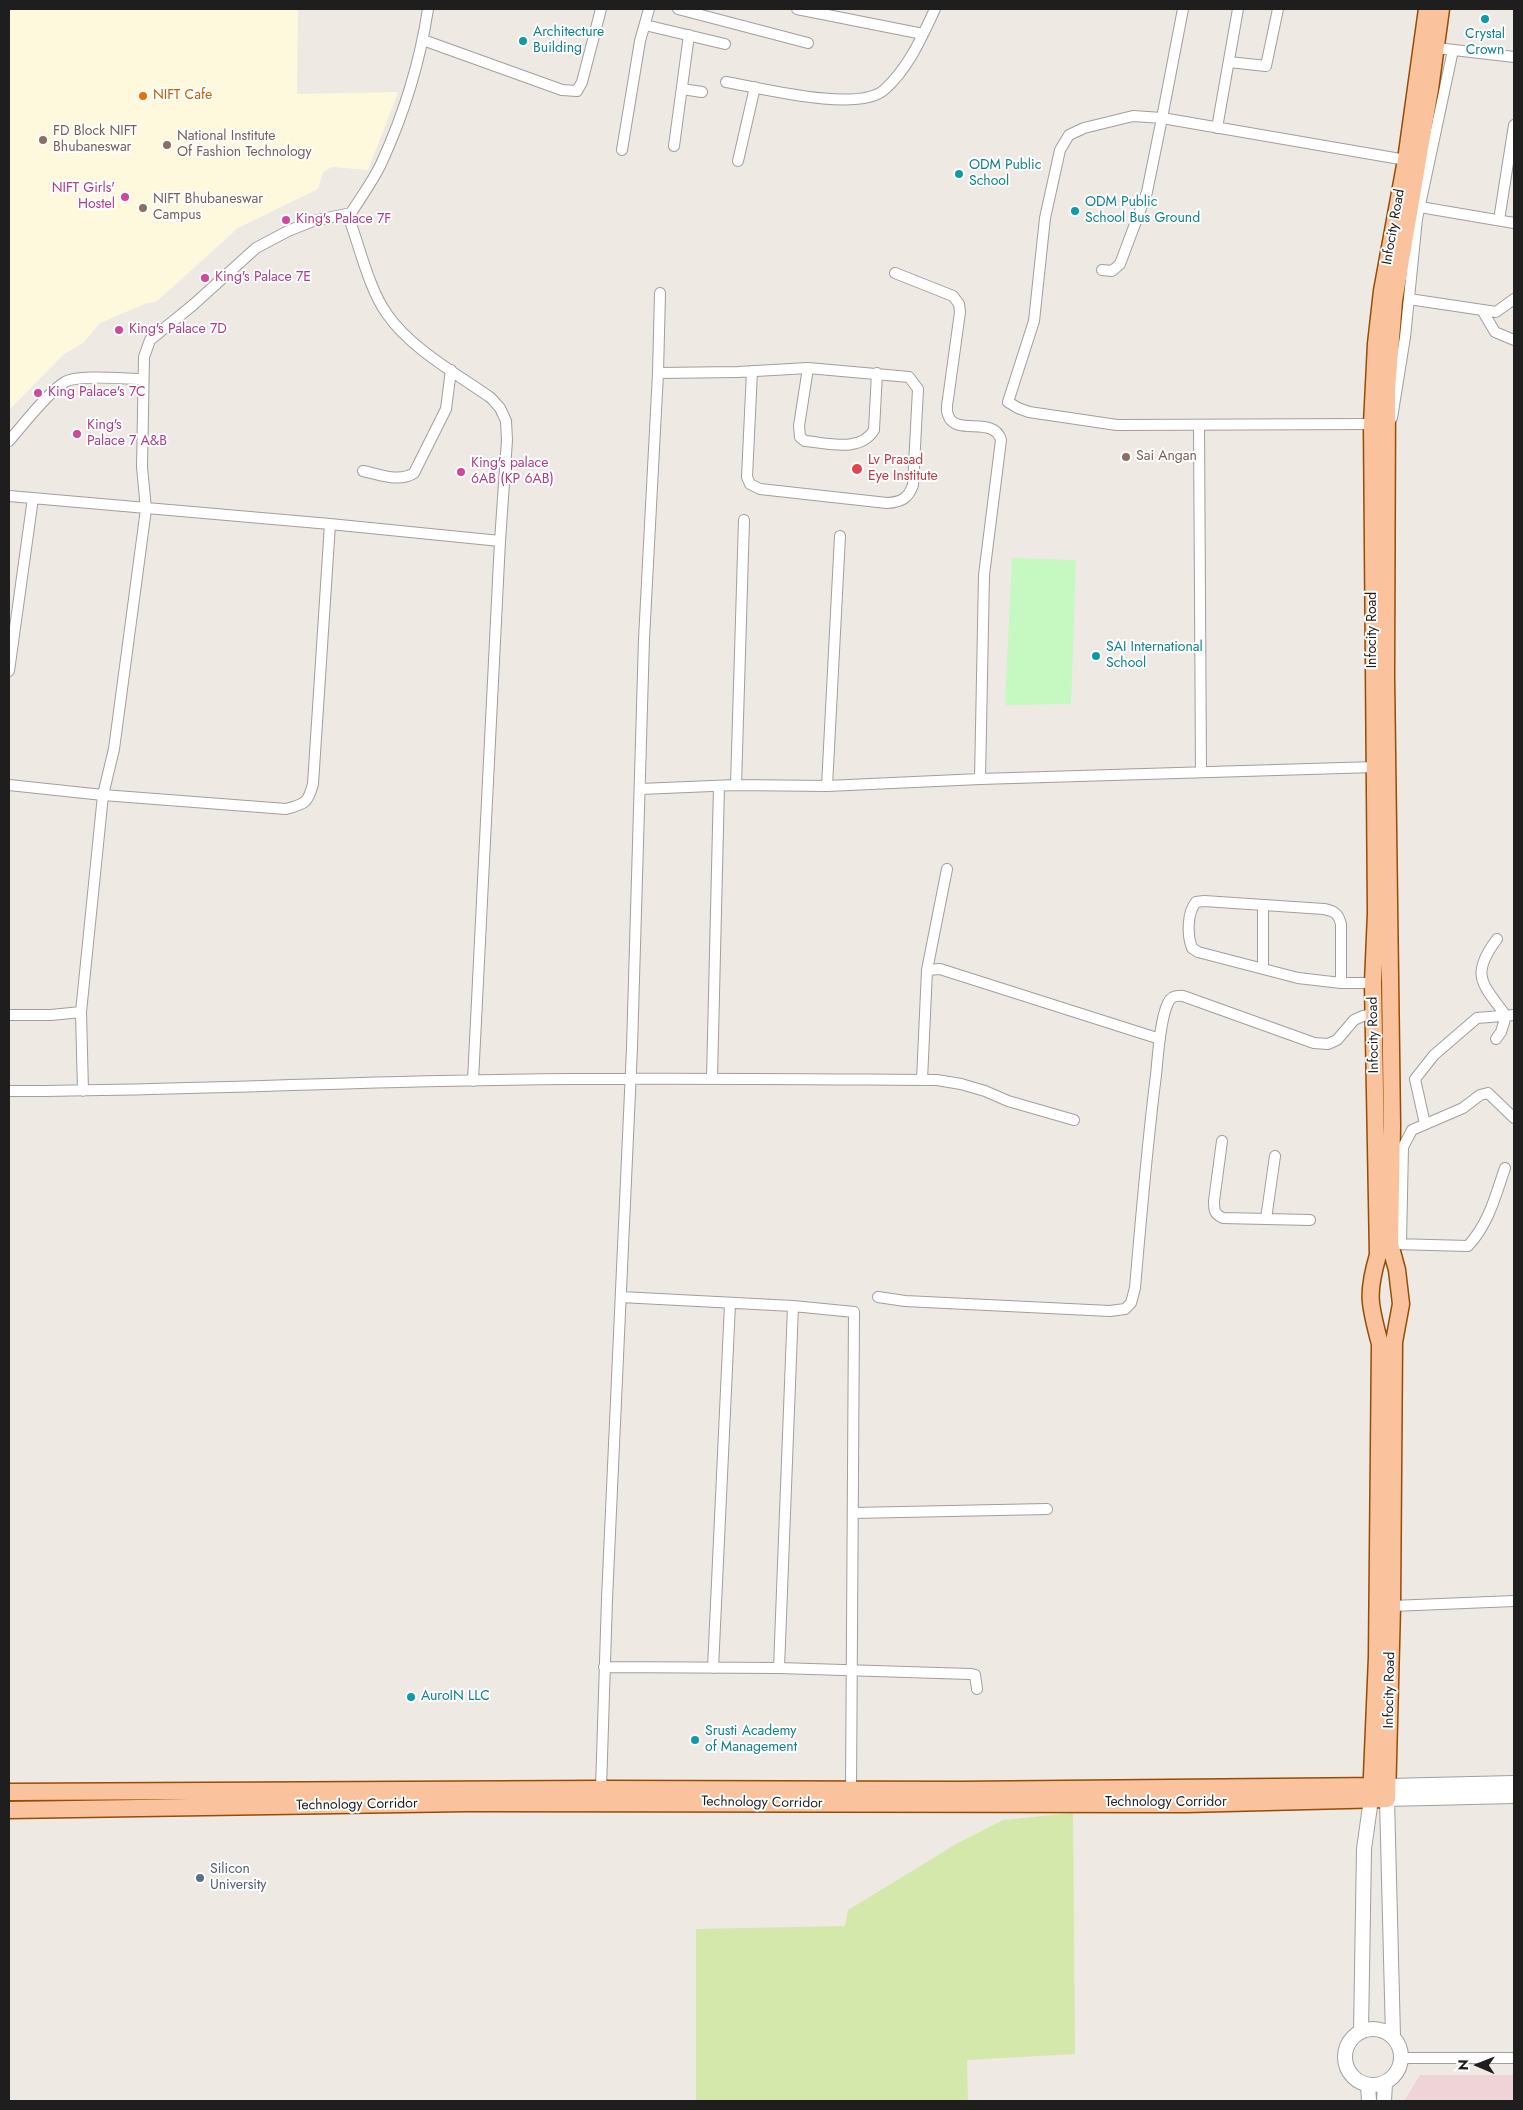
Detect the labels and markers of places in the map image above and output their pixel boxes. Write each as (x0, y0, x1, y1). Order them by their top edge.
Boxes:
marker: Crystal Crown (1479, 13, 1491, 25)
place label: Architecture Building (533, 25, 604, 58)
place label: Crystal Crown (1465, 27, 1505, 59)
marker: Architecture Building (517, 35, 529, 47)
place label: NIFT Cafe (153, 88, 212, 104)
marker: NIFT Cafe (137, 90, 149, 102)
place label: FD Block NIFT Bhubaneswar (53, 124, 137, 156)
place label: National Institute Of Fashion Technology (177, 129, 312, 162)
marker: FD Block NIFT Bhubaneswar (37, 134, 49, 146)
marker: National Institute Of Fashion Technology (161, 139, 173, 151)
place label: ODM Public School (969, 158, 1041, 190)
marker: ODM Public School (953, 168, 965, 180)
place label: NIFT Girls' Hostel (52, 181, 115, 213)
marker: NIFT Girls' Hostel (119, 191, 131, 203)
place label: NIFT Bhubaneswar Campus (153, 192, 263, 224)
place label: ODM Public School Bus Ground (1085, 195, 1200, 228)
marker: NIFT Bhubaneswar Campus (137, 202, 149, 214)
marker: ODM Public School Bus Ground (1069, 205, 1081, 217)
place label: King's Palace 7F (296, 212, 391, 228)
marker: King's Palace 7F (280, 214, 292, 226)
place label: King's Palace 7E (215, 270, 311, 286)
marker: King's Palace 7E (199, 272, 211, 284)
place label: King's Palace 7D (129, 322, 227, 338)
marker: King's Palace 7D (113, 324, 125, 336)
place label: King Palace's 7C (48, 385, 146, 401)
marker: King Palace's 7C (32, 387, 44, 399)
place label: King's Palace 7 A&B (87, 418, 167, 451)
marker: King's Palace 7 A&B (71, 428, 83, 440)
place label: Sai Angan (1136, 449, 1197, 465)
marker: Sai Angan (1120, 451, 1132, 463)
place label: Lv Prasad Eye Institute (868, 453, 938, 486)
place label: King's palace 6AB (KP 6AB) (471, 456, 554, 488)
marker: Lv Prasad Eye Institute (850, 462, 864, 476)
marker: King's palace 6AB (KP 6AB) (455, 466, 467, 478)
place label: SAI International School (1106, 640, 1203, 672)
marker: SAI International School (1090, 650, 1102, 662)
place label: AuroIN LLC (421, 1689, 490, 1705)
marker: AuroIN LLC (405, 1691, 417, 1703)
place label: Srusti Academy of Management (705, 1724, 797, 1756)
marker: Srusti Academy of Management (689, 1734, 701, 1746)
place label: Silicon University (210, 1862, 267, 1894)
marker: Silicon University (194, 1872, 206, 1884)

